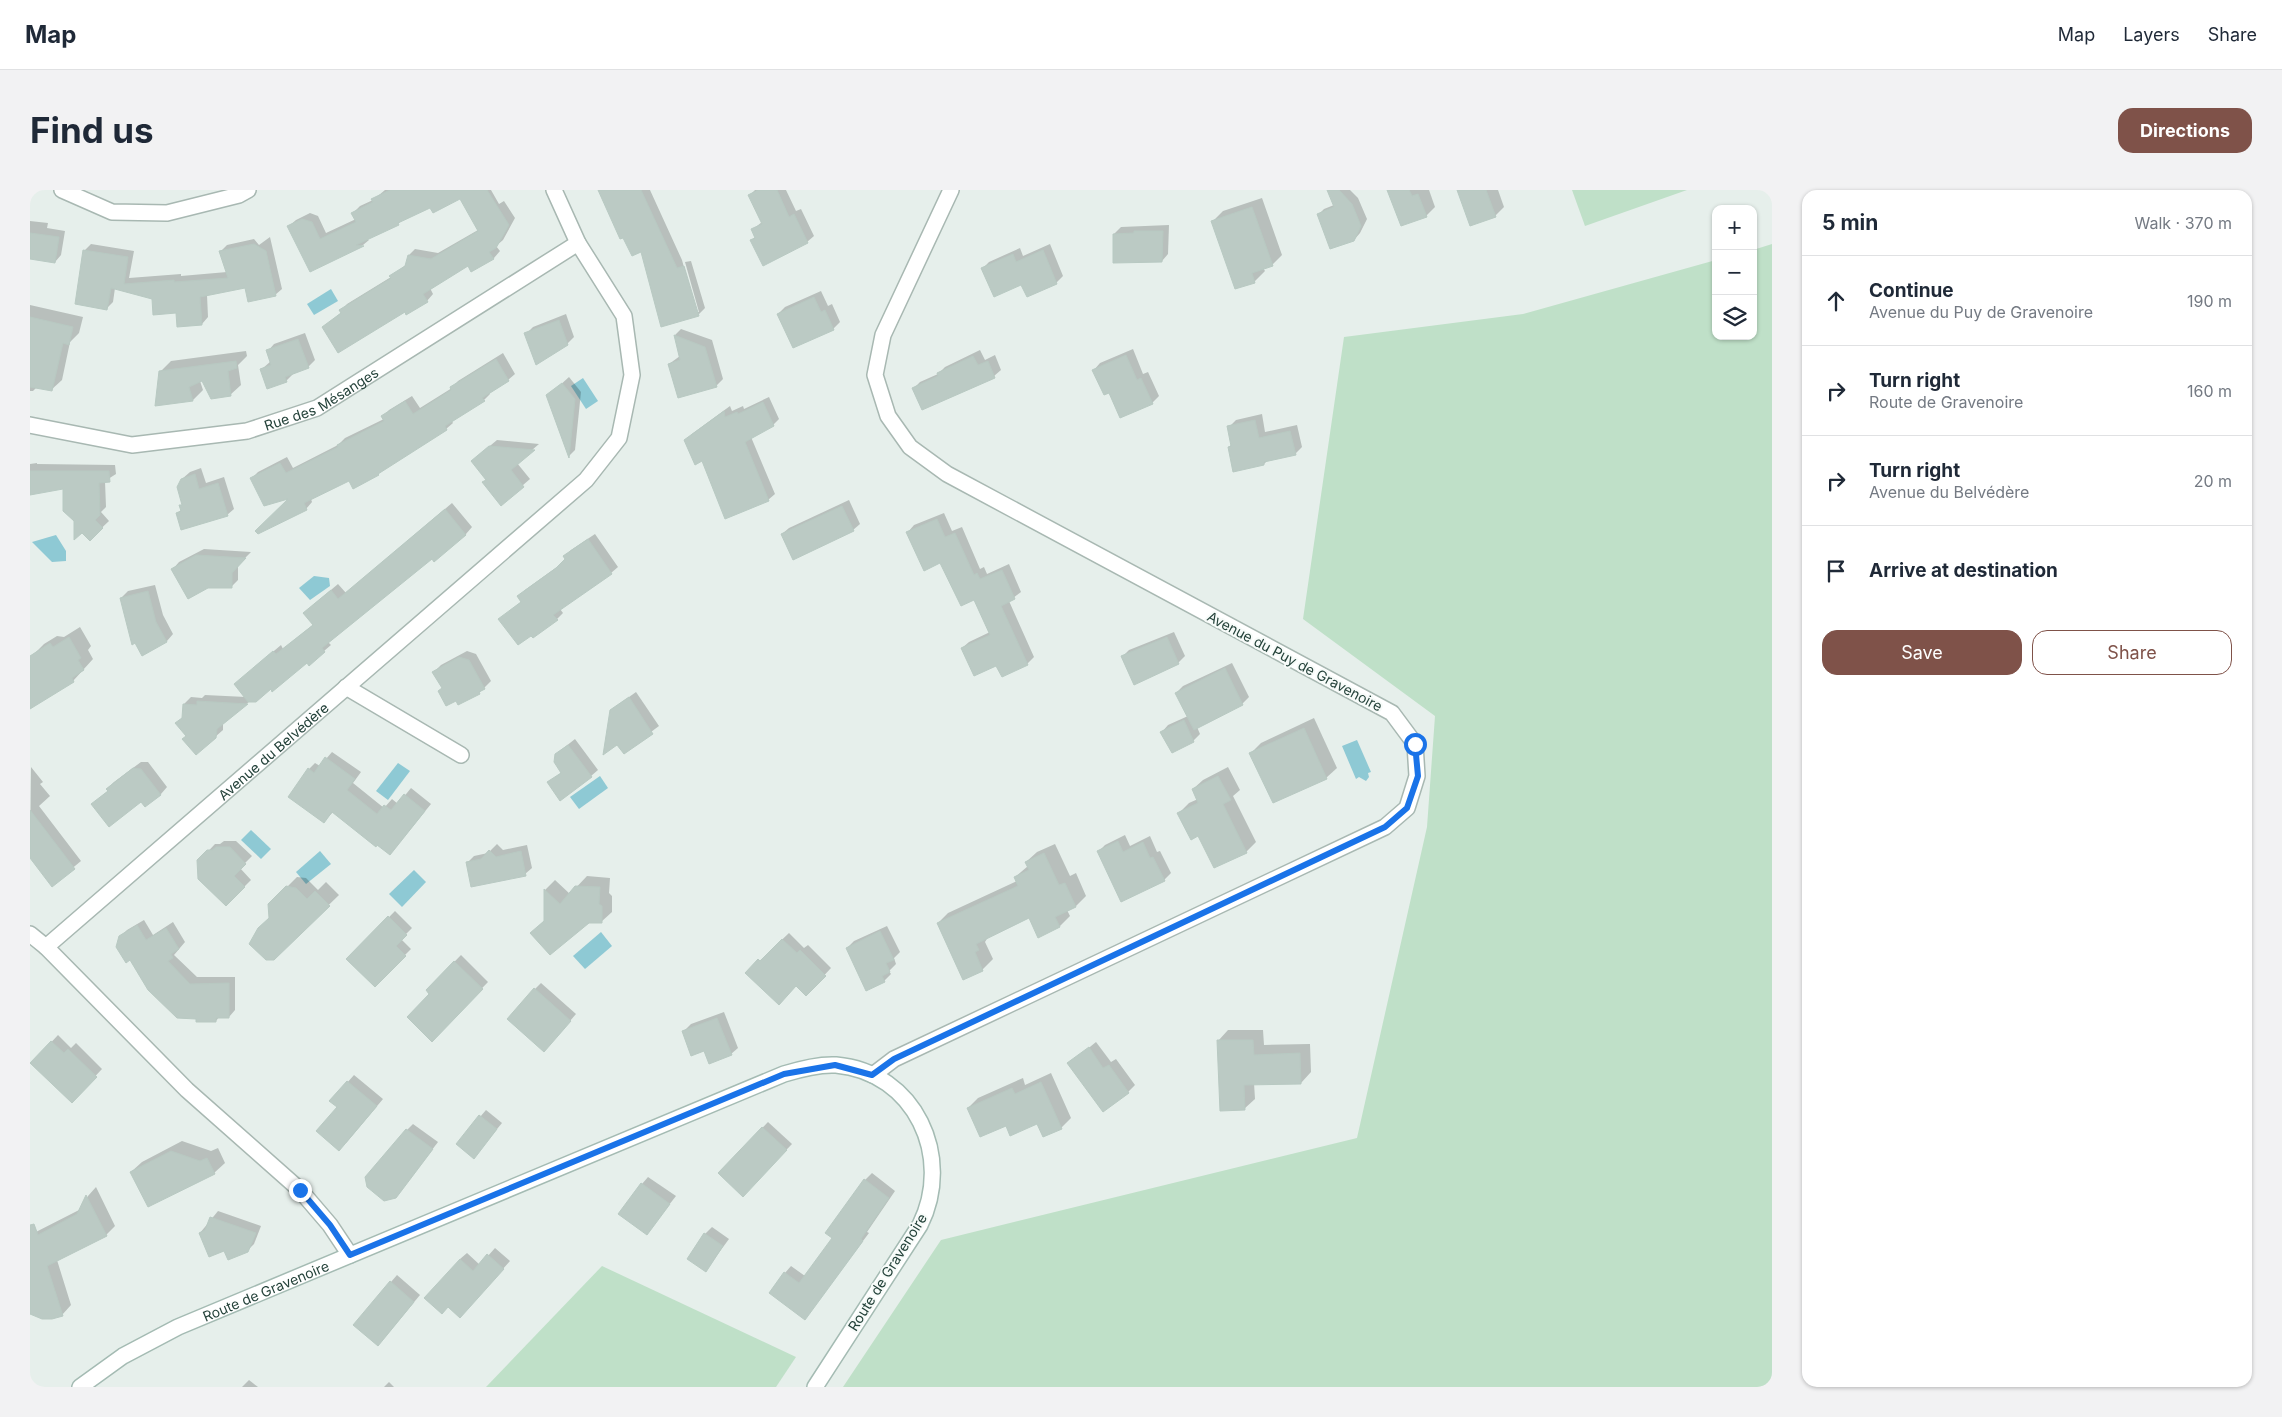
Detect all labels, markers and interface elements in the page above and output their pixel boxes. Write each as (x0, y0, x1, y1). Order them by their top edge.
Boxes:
text: Map (25, 20, 76, 49)
text: Map (2058, 24, 2095, 45)
text: Layers (2123, 24, 2180, 45)
text: Share (2208, 24, 2257, 45)
button: Directions (2118, 108, 2252, 153)
text: Find us (30, 109, 154, 151)
map controls (1712, 205, 1757, 340)
button: + (1712, 205, 1757, 250)
text: 5 min (1822, 210, 1878, 235)
text: Walk · 370 m (2135, 213, 2232, 233)
button: − (1712, 250, 1757, 295)
text: Continue (1869, 279, 1954, 302)
icon: ahead (1822, 287, 1850, 315)
text: 190 m (2187, 291, 2232, 311)
button: layers (1712, 295, 1757, 340)
text: Avenue du Puy de Gravenoire (1869, 302, 2093, 322)
street label: Rue des Mésanges (262, 363, 381, 433)
text: Turn right (1869, 369, 1960, 392)
icon: right (1822, 377, 1850, 405)
text: 160 m (2187, 381, 2232, 401)
text: Route de Gravenoire (1869, 392, 2023, 412)
text: Turn right (1869, 459, 1960, 482)
icon: right (1822, 467, 1850, 495)
text: 20 m (2194, 471, 2232, 491)
text: Avenue du Belvédère (1869, 482, 2029, 502)
icon: arrive (1822, 557, 1850, 585)
text: Arrive at destination (1869, 559, 2058, 582)
street label: Avenue du Puy de Gravenoire (1204, 607, 1386, 715)
button: Save (1822, 630, 2022, 675)
button: Share (2032, 630, 2232, 675)
street label: Avenue du Belvédère (214, 698, 332, 803)
route start (1404, 733, 1427, 756)
route end (289, 1179, 312, 1202)
street label: Route de Gravenoire (844, 1210, 930, 1334)
street label: Route de Gravenoire (200, 1257, 331, 1324)

